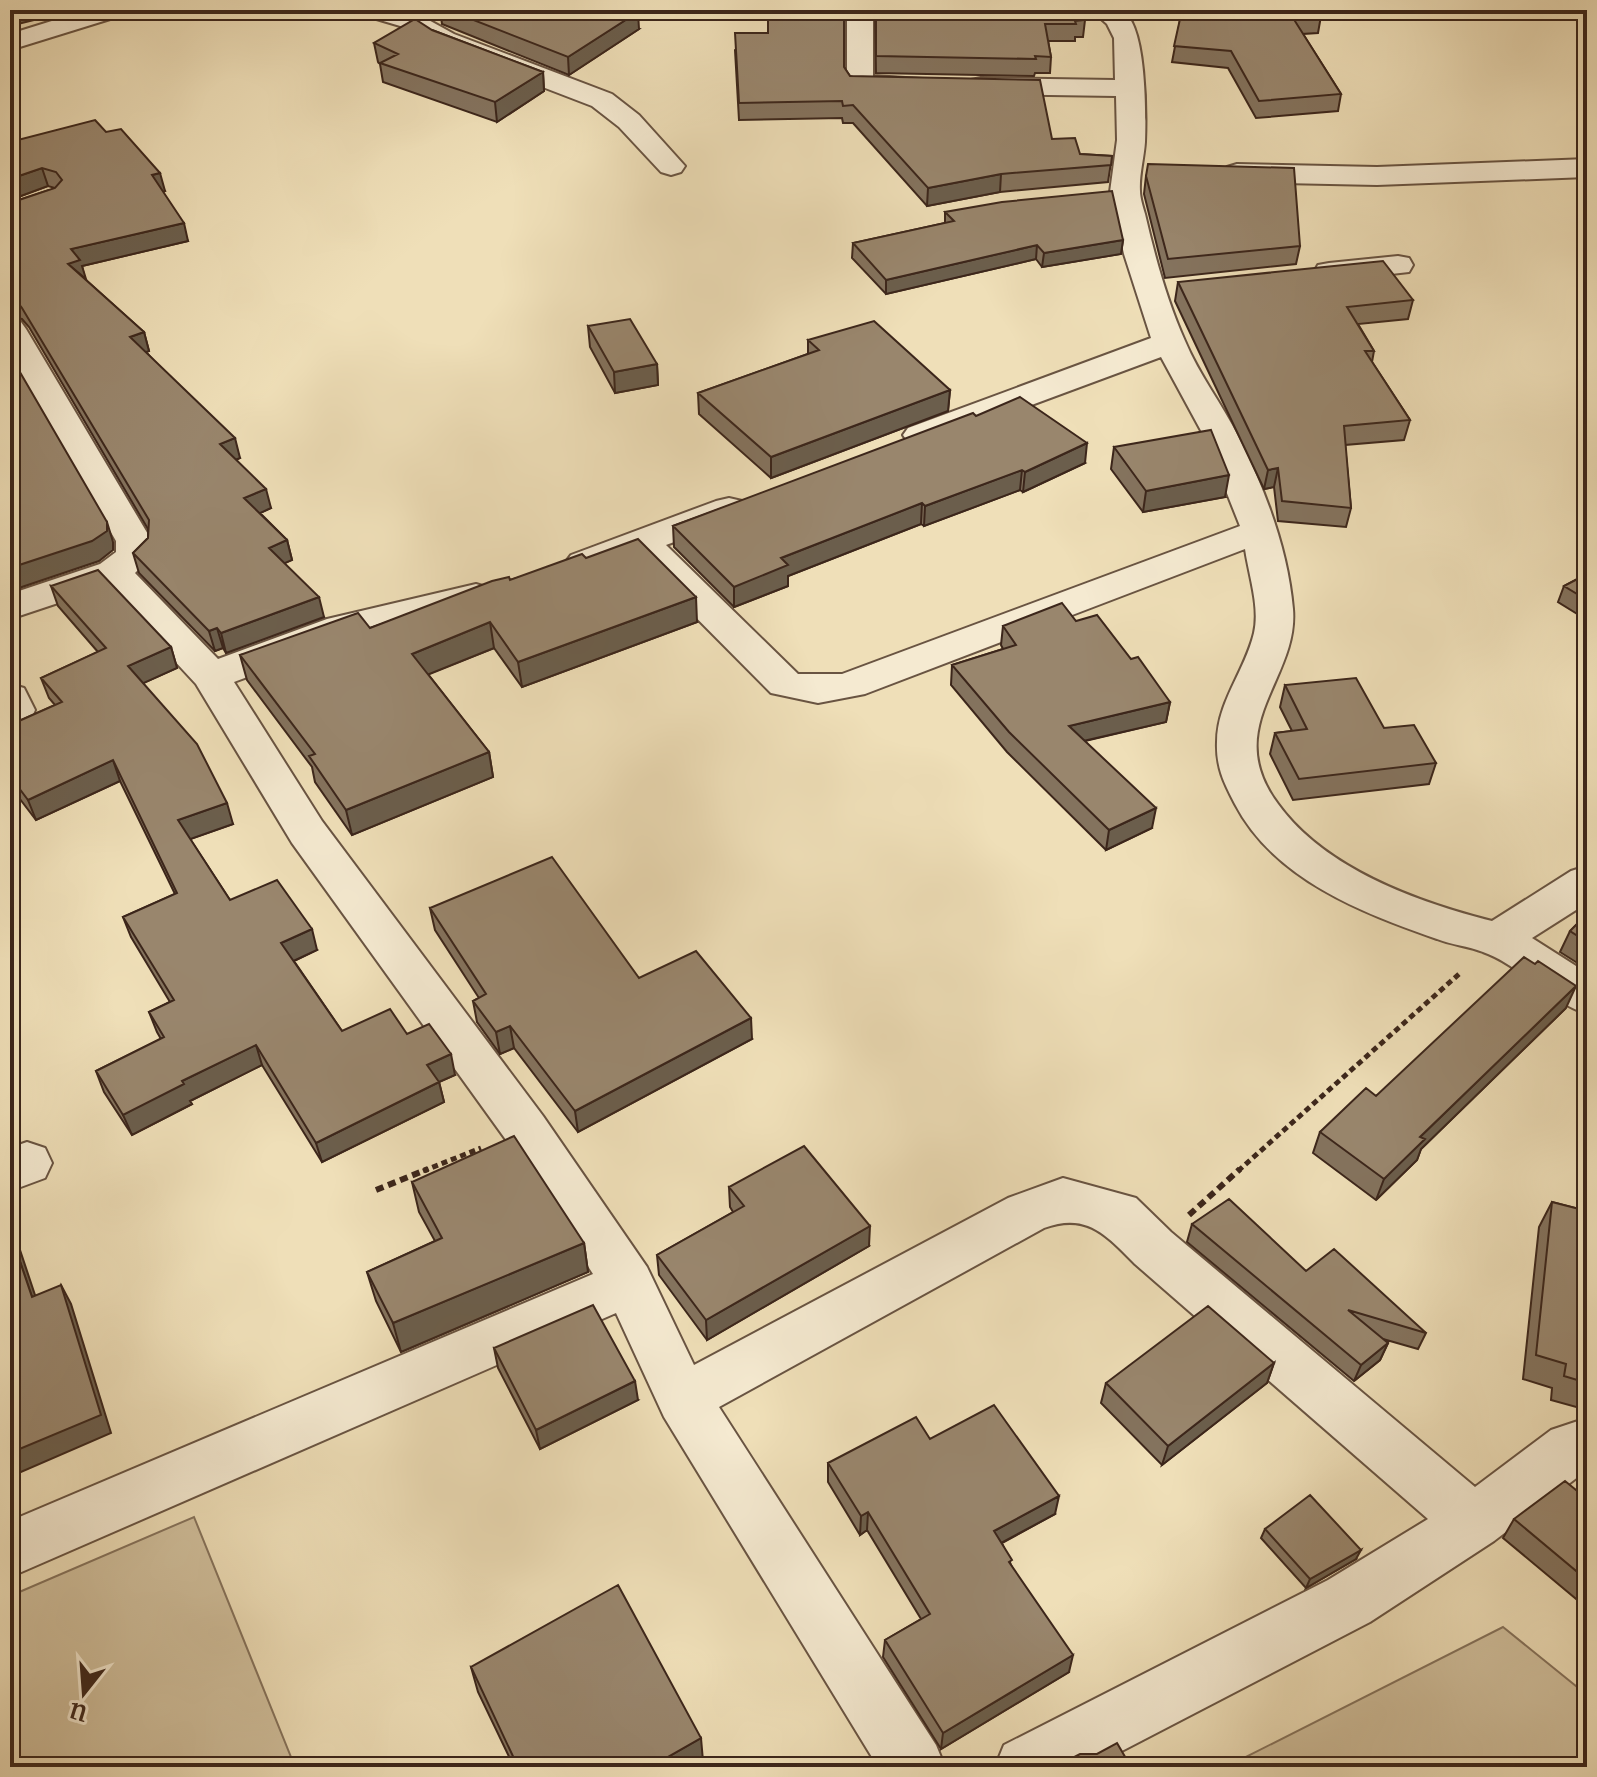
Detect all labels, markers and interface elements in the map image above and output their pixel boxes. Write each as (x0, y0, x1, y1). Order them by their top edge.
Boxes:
north arrow (44, 1653, 124, 1733)
text: U (66, 1696, 91, 1726)

